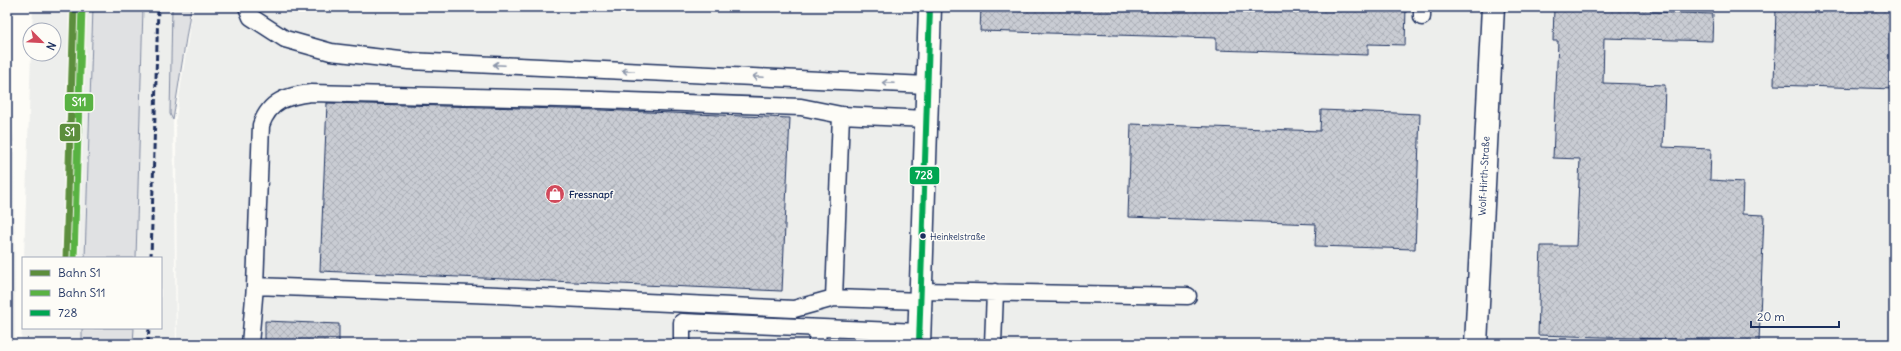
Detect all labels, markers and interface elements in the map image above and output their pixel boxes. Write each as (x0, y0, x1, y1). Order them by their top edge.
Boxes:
north arrow (22, 22, 62, 62)
text: N (43, 40, 59, 52)
one-way arrow (493, 61, 506, 69)
one-way arrow (622, 67, 635, 75)
one-way arrow (752, 74, 765, 81)
one-way arrow (882, 80, 895, 87)
line badge: S11 (64, 93, 94, 112)
text: S11 (72, 95, 86, 109)
line badge: S1 (59, 123, 81, 142)
text: S1 (65, 125, 75, 139)
street label: Wolf-Hirth-Straße (1475, 136, 1493, 216)
line badge: 728 (909, 166, 940, 185)
text: 728 (915, 168, 933, 182)
shop icon: Fressnapf (544, 183, 566, 205)
place label: Fressnapf (569, 188, 614, 201)
marker: Heinkelstraße (918, 231, 928, 241)
place label: Heinkelstraße (930, 231, 986, 242)
legend (22, 257, 162, 329)
text: Bahn S1 (58, 265, 101, 280)
text: Bahn S11 (58, 285, 105, 300)
scale bar (1751, 303, 1839, 329)
text: 728 (58, 305, 77, 320)
text: 20 m (1757, 309, 1785, 324)

